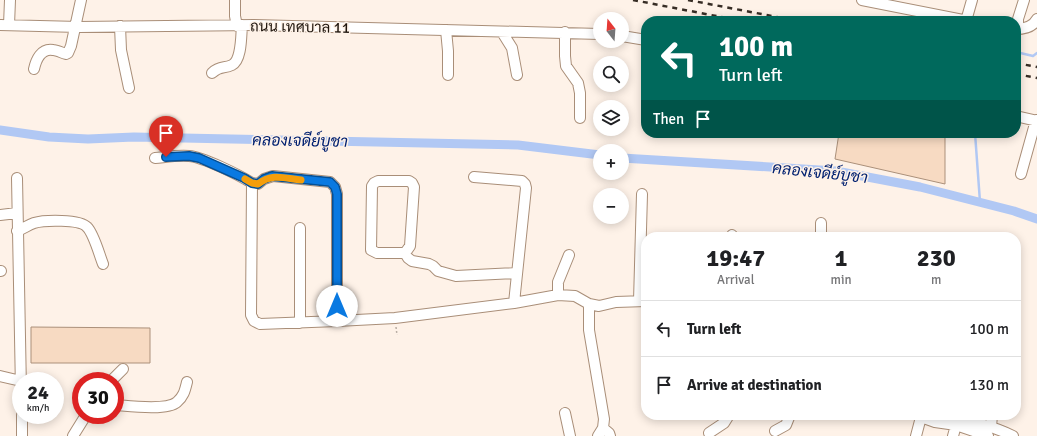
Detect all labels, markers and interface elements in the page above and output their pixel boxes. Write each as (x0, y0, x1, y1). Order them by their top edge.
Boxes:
north arrow (593, 12, 629, 48)
map controls (593, 12, 629, 224)
street label: ถนน เทศบาล 11 (250, 17, 350, 37)
text: 100 m (719, 30, 793, 64)
icon: left (653, 32, 705, 84)
button: search (593, 56, 629, 92)
text: Turn left (719, 64, 782, 86)
button: layers (593, 100, 629, 136)
icon: arrive (692, 108, 714, 130)
text: Then (653, 110, 684, 128)
pin (149, 116, 183, 157)
icon: arrive (155, 122, 177, 144)
water label: คลองเจดีย์บูชา (252, 127, 348, 153)
button: + (593, 144, 629, 180)
water label: คลองเจดีย์บูชา (771, 155, 869, 189)
button: − (593, 188, 629, 224)
text: 19:47 (706, 243, 765, 273)
text: 1 (835, 243, 847, 273)
text: 230 (917, 243, 956, 273)
text: Arrival (717, 272, 754, 288)
text: min (831, 272, 852, 288)
text: m (931, 272, 941, 288)
position arrow (316, 285, 358, 327)
icon: left (653, 318, 675, 340)
text: Turn left (687, 320, 741, 338)
text: 100 m (969, 320, 1009, 338)
speed limit sign: 30 (72, 372, 124, 424)
icon: arrive (653, 374, 675, 396)
text: Arrive at destination (687, 376, 822, 394)
text: 130 m (969, 376, 1009, 394)
text: 24 (27, 380, 49, 405)
text: km/h (27, 402, 49, 414)

